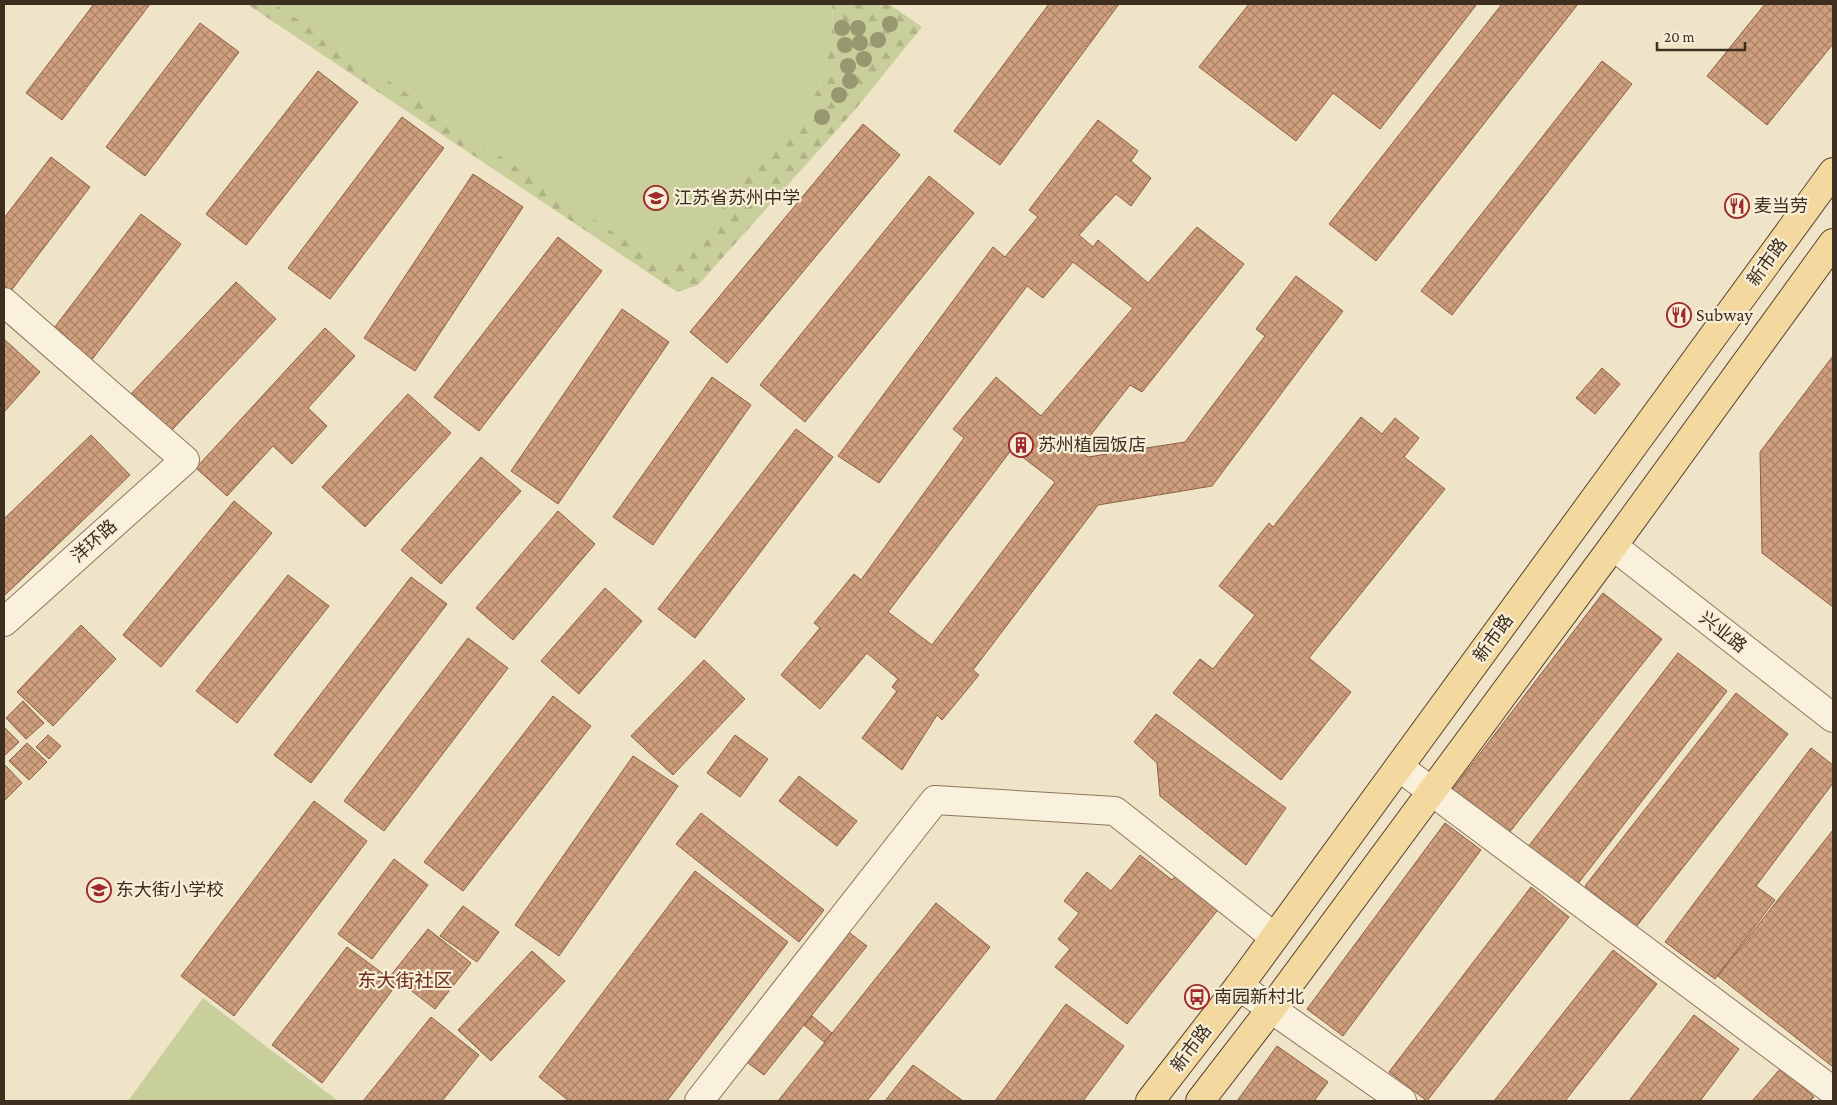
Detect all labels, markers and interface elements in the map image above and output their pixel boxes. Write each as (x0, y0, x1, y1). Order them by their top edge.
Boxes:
scale bar (1657, 20, 1744, 52)
text: 20 m (1664, 29, 1695, 45)
school or university icon: 江苏省苏州中学 (643, 185, 669, 211)
place label: 江苏省苏州中学 (674, 188, 800, 208)
restaurant icon: 麦当劳 (1724, 193, 1750, 219)
place label: 麦当劳 (1754, 196, 1808, 216)
street label: 新市路 (1743, 234, 1791, 290)
restaurant icon: Subway (1666, 302, 1692, 328)
place label: Subway (1696, 305, 1754, 325)
building icon: 苏州植园饭店 (1008, 432, 1034, 458)
place label: 苏州植园饭店 (1038, 435, 1146, 455)
street label: 洋环路 (67, 516, 121, 566)
street label: 兴业路 (1696, 607, 1750, 657)
street label: 新市路 (1469, 610, 1517, 666)
school or university icon: 东大街小学校 (86, 877, 112, 903)
place label: 东大街小学校 (116, 880, 224, 900)
district label: 东大街社区 (357, 970, 453, 991)
bus stop icon: 南园新村北 (1184, 984, 1210, 1010)
place label: 南园新村北 (1214, 987, 1304, 1007)
street label: 新市路 (1167, 1020, 1215, 1076)

